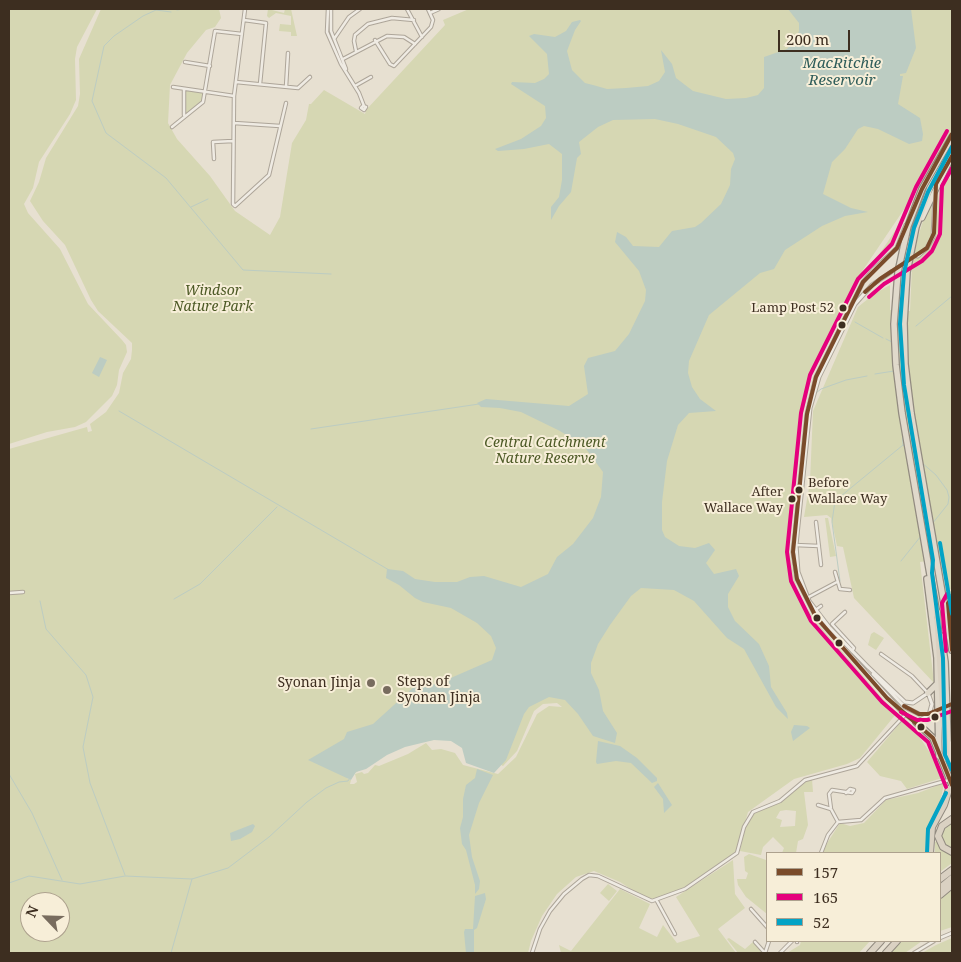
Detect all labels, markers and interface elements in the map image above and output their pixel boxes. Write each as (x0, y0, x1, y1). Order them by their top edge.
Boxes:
scale bar (781, 20, 854, 52)
text: 200 m (786, 29, 829, 49)
water label: MacRitchie Reservoir (803, 55, 881, 90)
park label: Windsor Nature Park (173, 283, 253, 316)
place label: Lamp Post 52 (751, 300, 834, 316)
marker: Lamp Post 52 (838, 303, 848, 313)
unlabelled marker (837, 320, 847, 330)
park label: Central Catchment Nature Reserve (484, 435, 606, 468)
place label: Before Wallace Way (808, 475, 887, 506)
place label: After Wallace Way (704, 484, 783, 515)
marker: Before Wallace Way (794, 485, 804, 495)
marker: After Wallace Way (787, 494, 797, 504)
unlabelled marker (812, 613, 822, 623)
unlabelled marker (834, 638, 844, 648)
place label: Steps of Syonan Jinja (397, 674, 480, 706)
place label: Syonan Jinja (278, 675, 361, 691)
marker: Syonan Jinja (365, 677, 377, 689)
marker: Steps of Syonan Jinja (381, 684, 393, 696)
unlabelled marker (930, 712, 940, 722)
unlabelled marker (916, 722, 926, 732)
legend (766, 852, 941, 942)
text: 157 (813, 862, 838, 882)
text: 165 (813, 887, 838, 907)
north arrow (20, 892, 70, 942)
text: N (21, 902, 43, 920)
text: 52 (813, 912, 830, 932)

